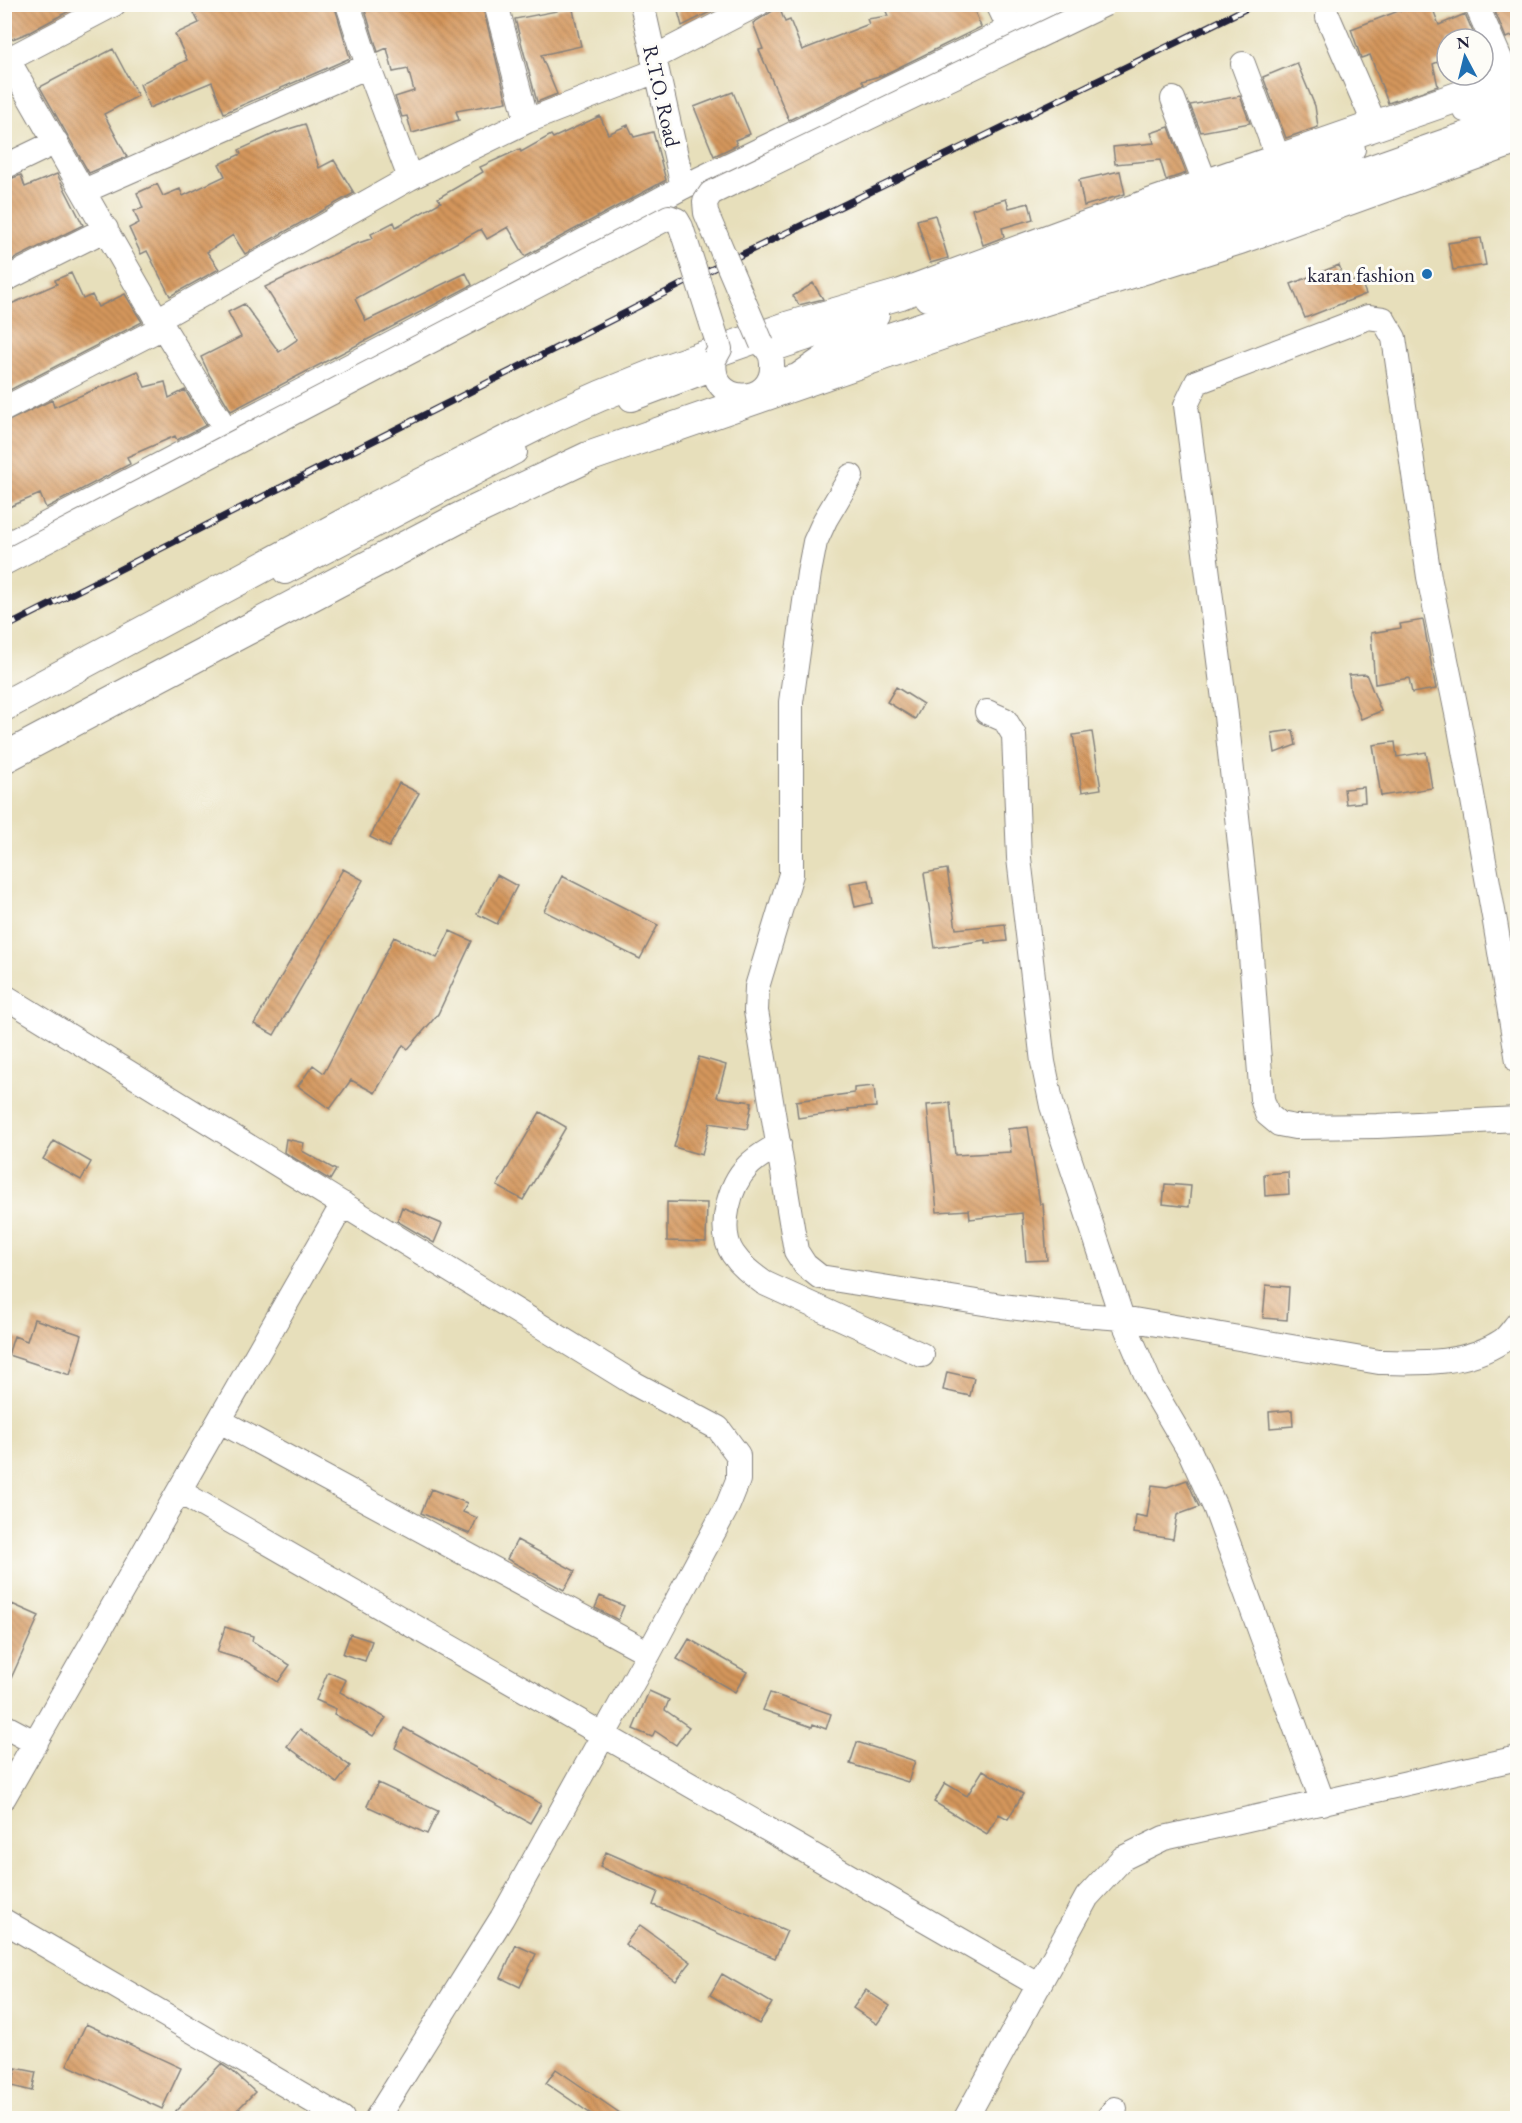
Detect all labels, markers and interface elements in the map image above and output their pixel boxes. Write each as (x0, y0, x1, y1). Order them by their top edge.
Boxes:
north arrow (1435, 27, 1495, 87)
text: N (1456, 31, 1471, 54)
street label: R.T.O. Road (637, 43, 687, 150)
place label: karan fashion (1307, 261, 1415, 288)
marker: karan fashion (1420, 267, 1434, 281)

